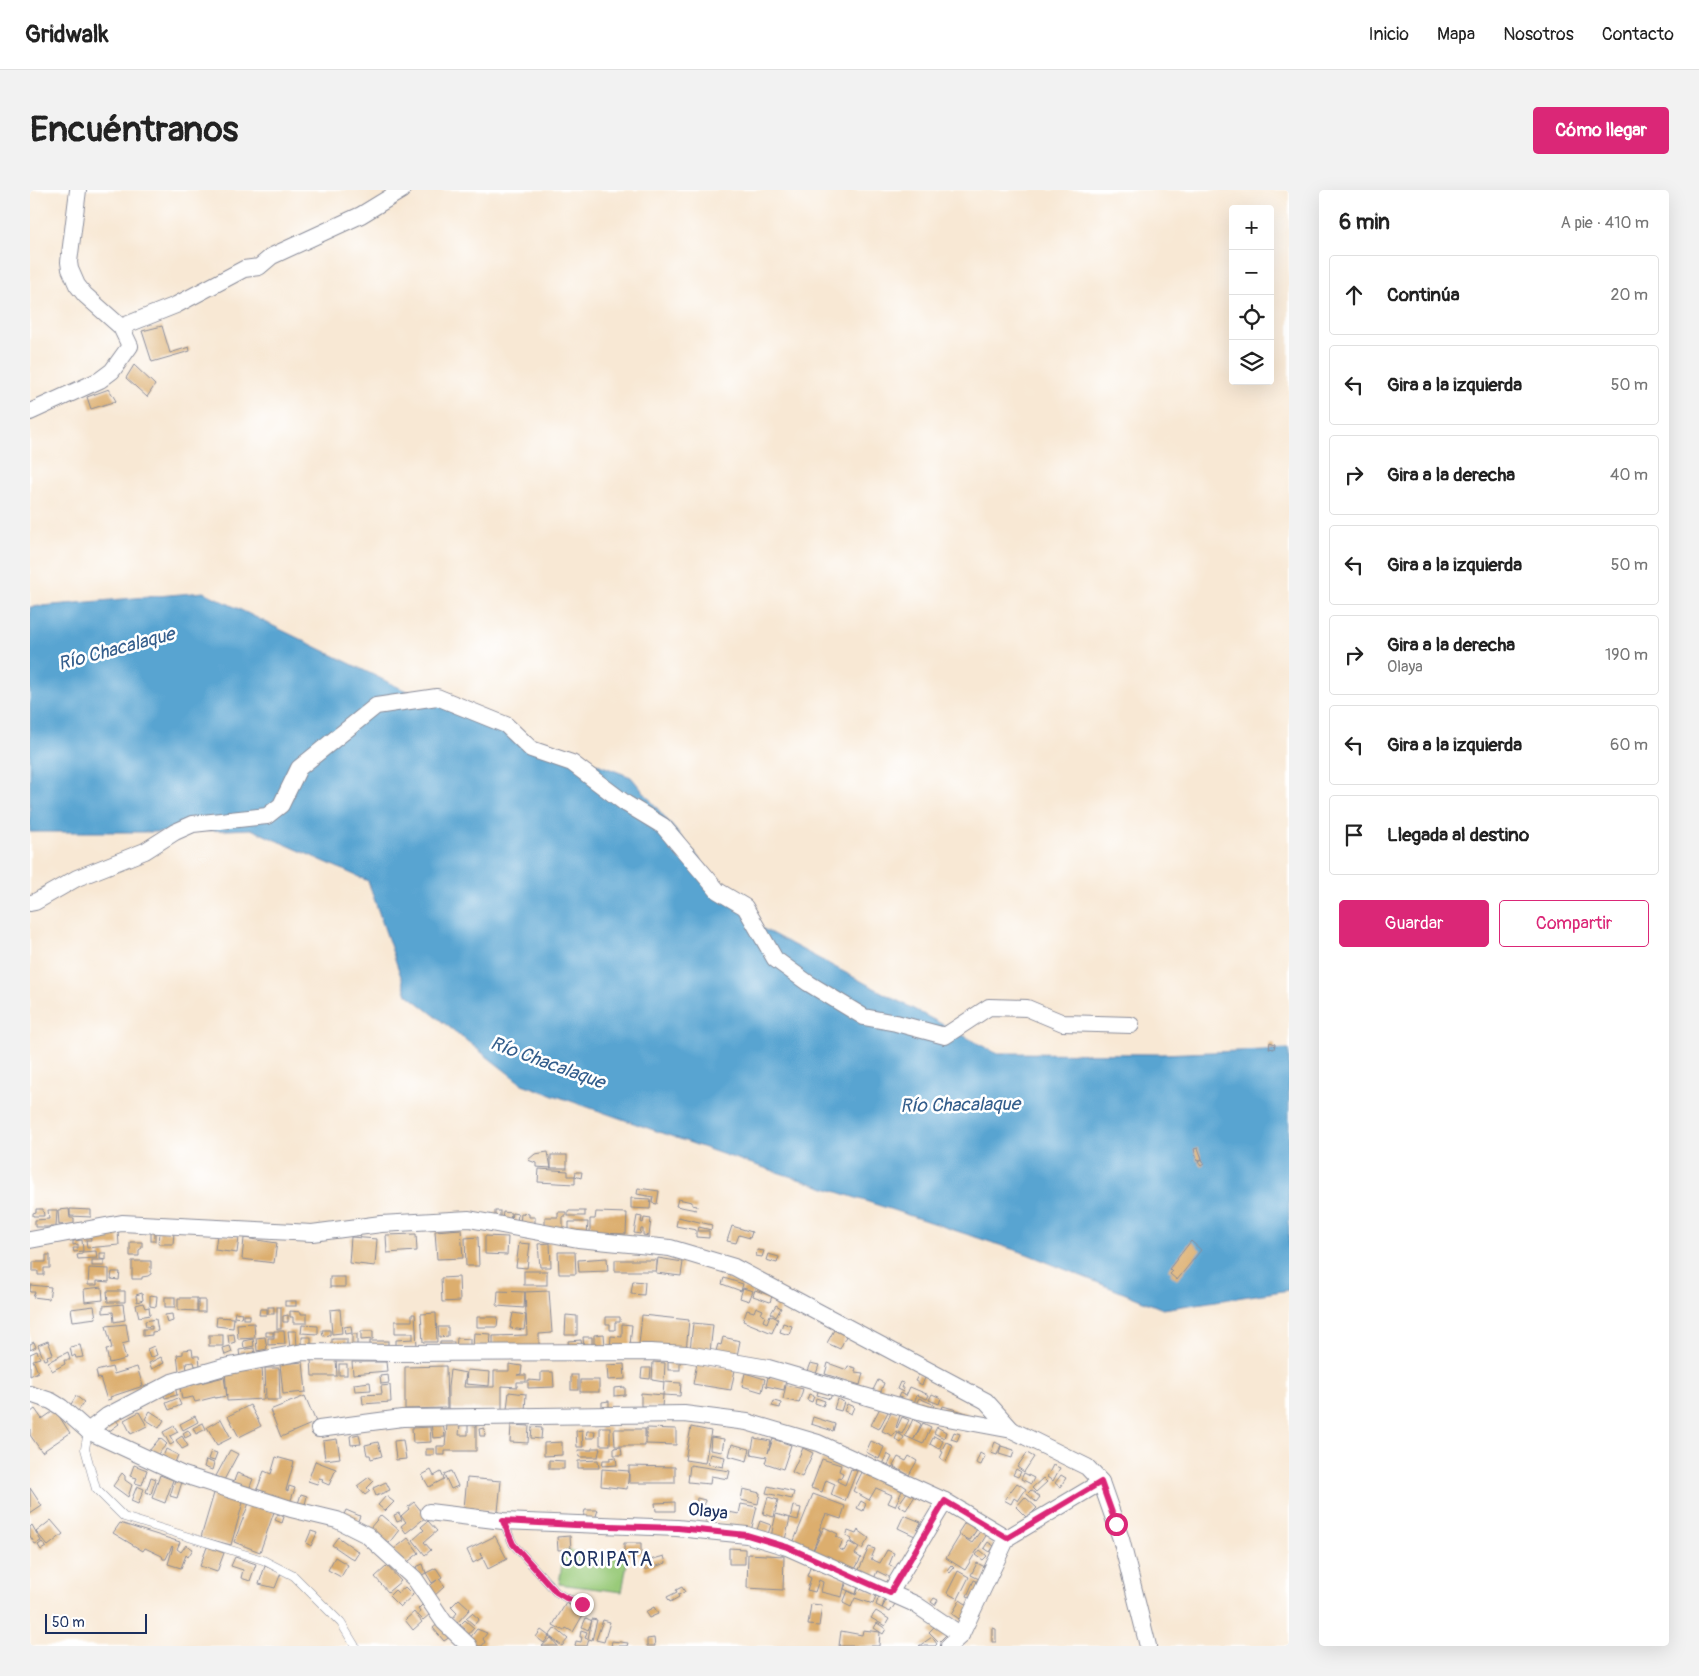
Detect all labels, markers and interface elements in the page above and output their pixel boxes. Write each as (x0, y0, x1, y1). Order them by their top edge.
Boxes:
text: Gridwalk (25, 20, 109, 49)
text: Inicio (1368, 23, 1409, 46)
text: Mapa (1437, 23, 1475, 46)
text: Nosotros (1503, 23, 1574, 46)
text: Contacto (1602, 23, 1674, 46)
button: Cómo llegar (1533, 107, 1669, 154)
text: Encuéntranos (30, 108, 238, 152)
map controls (1229, 205, 1274, 385)
button: + (1229, 205, 1274, 250)
text: 6 min (1339, 209, 1390, 236)
text: A pie · 410 m (1561, 213, 1649, 233)
button: − (1229, 250, 1274, 295)
icon: ahead (1340, 281, 1368, 309)
text: Continúa (1387, 283, 1460, 307)
text: 20 m (1610, 285, 1648, 305)
button: locate (1229, 295, 1274, 340)
button: layers (1229, 340, 1274, 385)
icon: left (1340, 371, 1368, 399)
text: Gira a la izquierda (1387, 373, 1522, 397)
text: 50 m (1611, 375, 1648, 395)
icon: right (1340, 461, 1368, 489)
text: Gira a la derecha (1387, 463, 1515, 487)
text: 40 m (1610, 465, 1648, 485)
icon: left (1340, 551, 1368, 579)
text: Gira a la izquierda (1387, 553, 1522, 577)
text: 50 m (1611, 555, 1648, 575)
water label: Río Chacalaque (55, 621, 179, 676)
text: Gira a la derecha (1387, 633, 1515, 657)
icon: right (1340, 641, 1368, 669)
text: 190 m (1605, 645, 1648, 665)
text: Olaya (1387, 657, 1423, 677)
icon: left (1340, 731, 1368, 759)
text: Gira a la izquierda (1387, 733, 1522, 757)
text: 60 m (1610, 735, 1648, 755)
icon: arrive (1340, 821, 1368, 849)
text: Llegada al destino (1387, 823, 1529, 847)
button: Guardar (1339, 900, 1489, 947)
button: Compartir (1499, 900, 1649, 947)
water label: Río Chacalaque (487, 1031, 610, 1095)
water label: Río Chacalaque (900, 1092, 1022, 1118)
street label: Olaya (687, 1498, 729, 1525)
route start (1105, 1513, 1128, 1536)
district label: CORIPATA (560, 1547, 654, 1572)
route end (571, 1593, 594, 1616)
scale bar (45, 1611, 148, 1634)
text: 50 m (52, 1614, 85, 1631)

